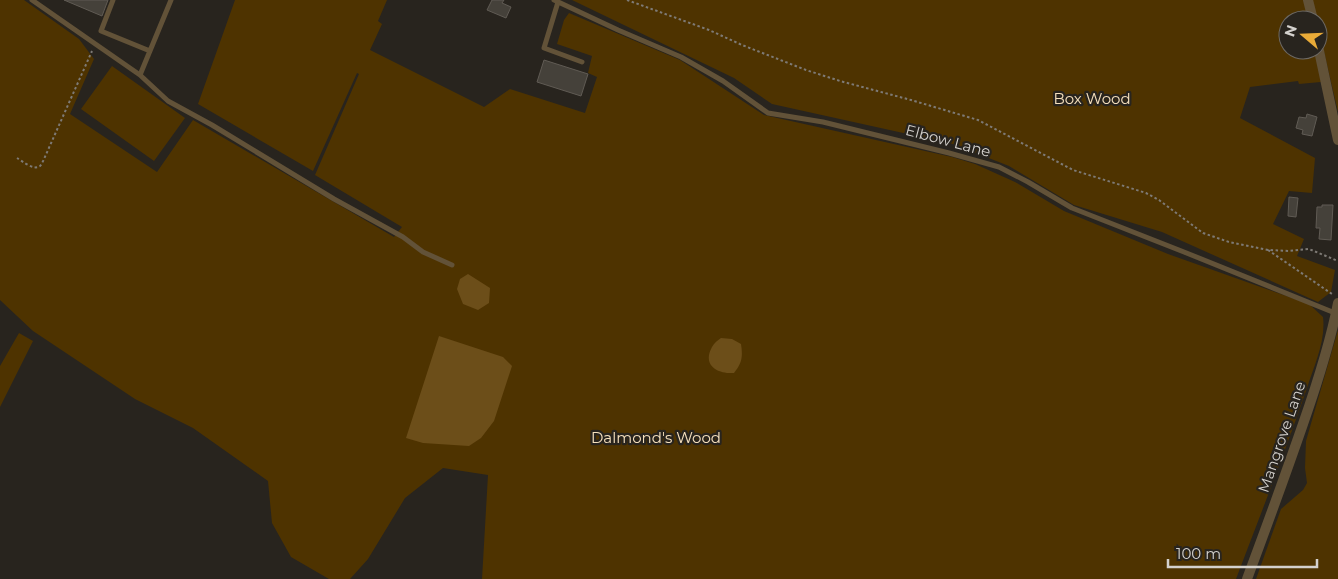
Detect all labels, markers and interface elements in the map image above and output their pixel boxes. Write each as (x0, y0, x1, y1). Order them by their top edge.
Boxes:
north arrow (1278, 10, 1328, 60)
text: N (1280, 22, 1301, 39)
park label: Box Wood (1053, 89, 1131, 108)
street label: Elbow Lane (903, 120, 993, 161)
street label: Mangrove Lane (1254, 379, 1309, 495)
park label: Dalmond's Wood (591, 428, 721, 447)
scale bar (1168, 536, 1317, 568)
text: 100 m (1176, 544, 1221, 563)

